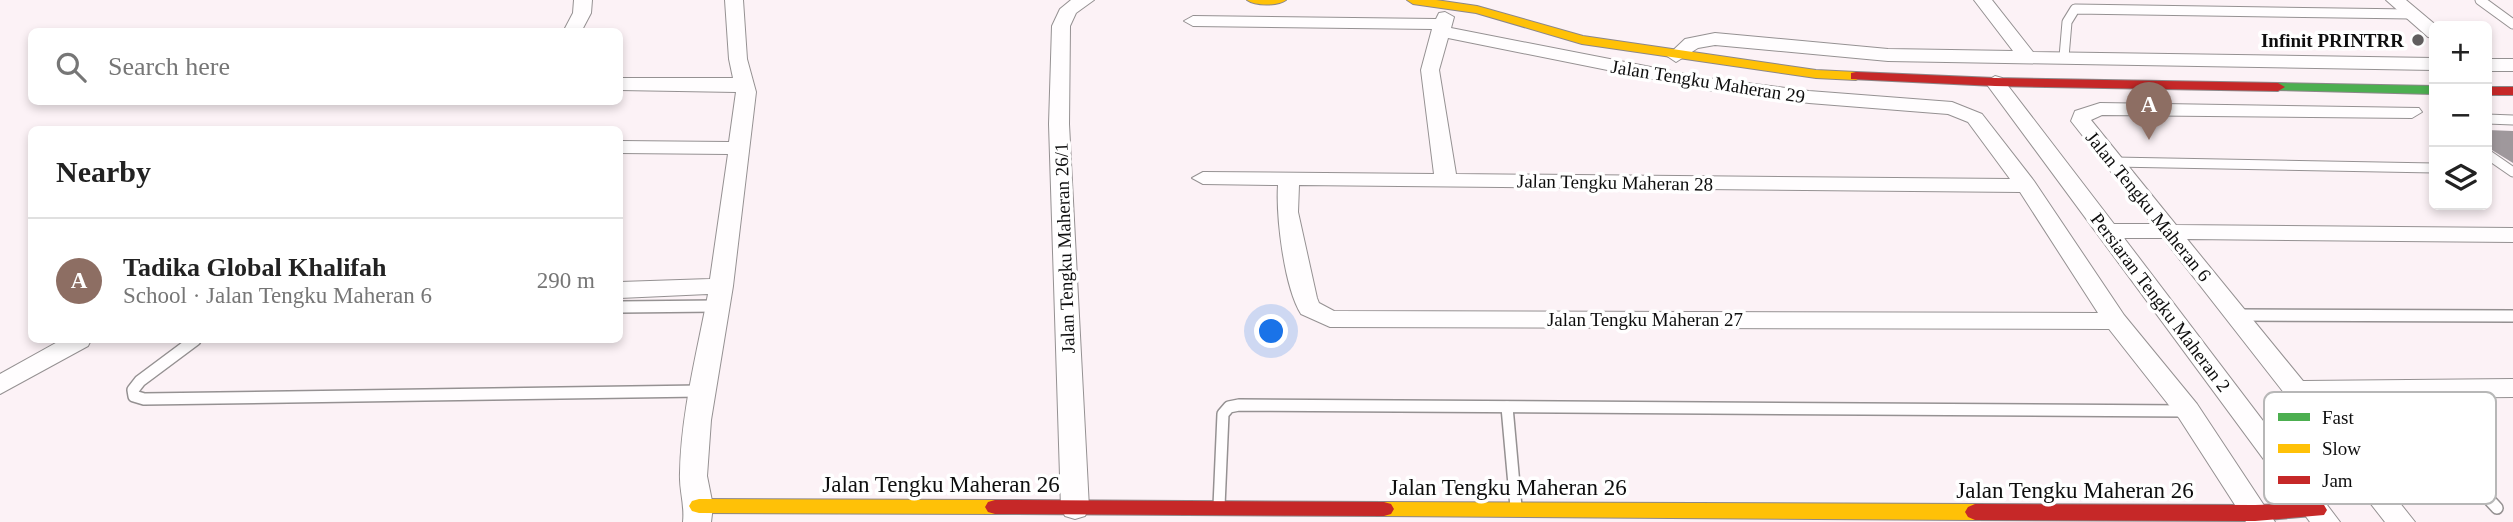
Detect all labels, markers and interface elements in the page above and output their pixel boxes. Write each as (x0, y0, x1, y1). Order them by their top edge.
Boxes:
map controls (2429, 21, 2492, 210)
button: + (2429, 21, 2492, 84)
search box (28, 28, 623, 105)
place label: Infinit PRINTRR (2261, 30, 2404, 51)
marker: Infinit PRINTRR (2410, 32, 2426, 48)
icon: search (52, 48, 90, 86)
text: Search here (108, 52, 230, 81)
street label: Jalan Tengku Maheran 29 (1609, 56, 1806, 107)
pin: A (2126, 82, 2172, 140)
button: − (2429, 84, 2492, 147)
street label: Jalan Tengku Maheran 6 (2082, 127, 2216, 285)
street label: Jalan Tengku Maheran 26/1 (1050, 142, 1079, 354)
button: layers (2429, 147, 2492, 210)
text: Nearby (56, 155, 151, 188)
street label: Jalan Tengku Maheran 28 (1517, 170, 1713, 195)
street label: Persiaran Tengku Maheran 2 (2087, 209, 2235, 396)
text: Tadika Global Khalifah (123, 253, 386, 282)
text: A (71, 268, 87, 293)
text: 290 m (537, 268, 595, 293)
text: School · Jalan Tengku Maheran 6 (123, 283, 432, 308)
street label: Jalan Tengku Maheran 27 (1547, 309, 1743, 330)
your location (1254, 314, 1288, 348)
legend (2264, 392, 2496, 504)
text: Fast (2322, 407, 2354, 428)
text: Slow (2322, 438, 2361, 459)
text: Jam (2322, 470, 2353, 491)
street label: Jalan Tengku Maheran 26 (822, 472, 1060, 497)
street label: Jalan Tengku Maheran 26 (1389, 475, 1627, 500)
street label: Jalan Tengku Maheran 26 (1956, 478, 2194, 503)

